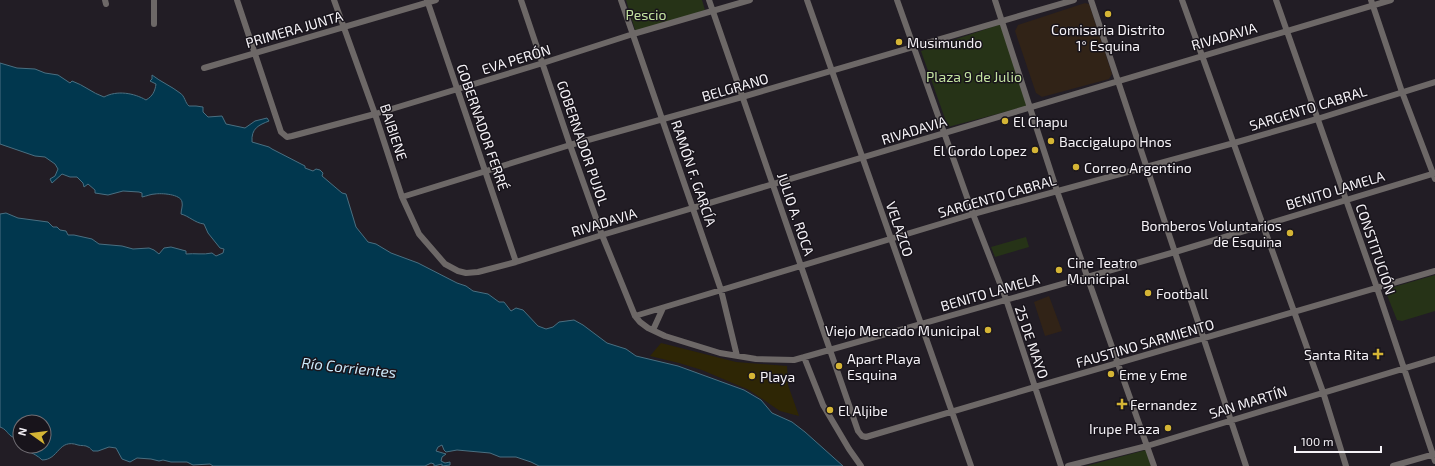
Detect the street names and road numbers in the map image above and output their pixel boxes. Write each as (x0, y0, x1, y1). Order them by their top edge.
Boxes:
street label: PRIMERA JUNTA (243, 7, 345, 51)
street label: RIVADAVIA (1189, 18, 1259, 53)
street label: EVA PERÓN (479, 40, 553, 78)
street label: GOBERNADOR FERRÉ (453, 61, 513, 193)
street label: BELGRANO (700, 69, 770, 105)
street label: GOBERNADOR PUJOL (554, 78, 612, 208)
street label: SARGENTO CABRAL (1247, 82, 1369, 134)
street label: BAIBIENE (377, 101, 411, 163)
street label: RIVADAVIA (879, 112, 949, 148)
street label: RAMÓN F. GARCÍA (668, 118, 720, 229)
street label: BENITO LAMELA (1284, 167, 1387, 213)
street label: JULIO A. ROCA (774, 170, 818, 258)
street label: SARGENTO CABRAL (936, 171, 1058, 221)
street label: VELAZCO (883, 199, 917, 259)
street label: CONSTITUCIÓN (1352, 201, 1400, 297)
street label: RIVADAVIA (569, 204, 639, 240)
street label: BENITO LAMELA (938, 270, 1042, 314)
street label: 25 DE MAYO (1012, 303, 1052, 381)
street label: FAUSTINO SARMIENTO (1074, 315, 1216, 371)
street label: SAN MARTÍN (1207, 382, 1289, 422)

